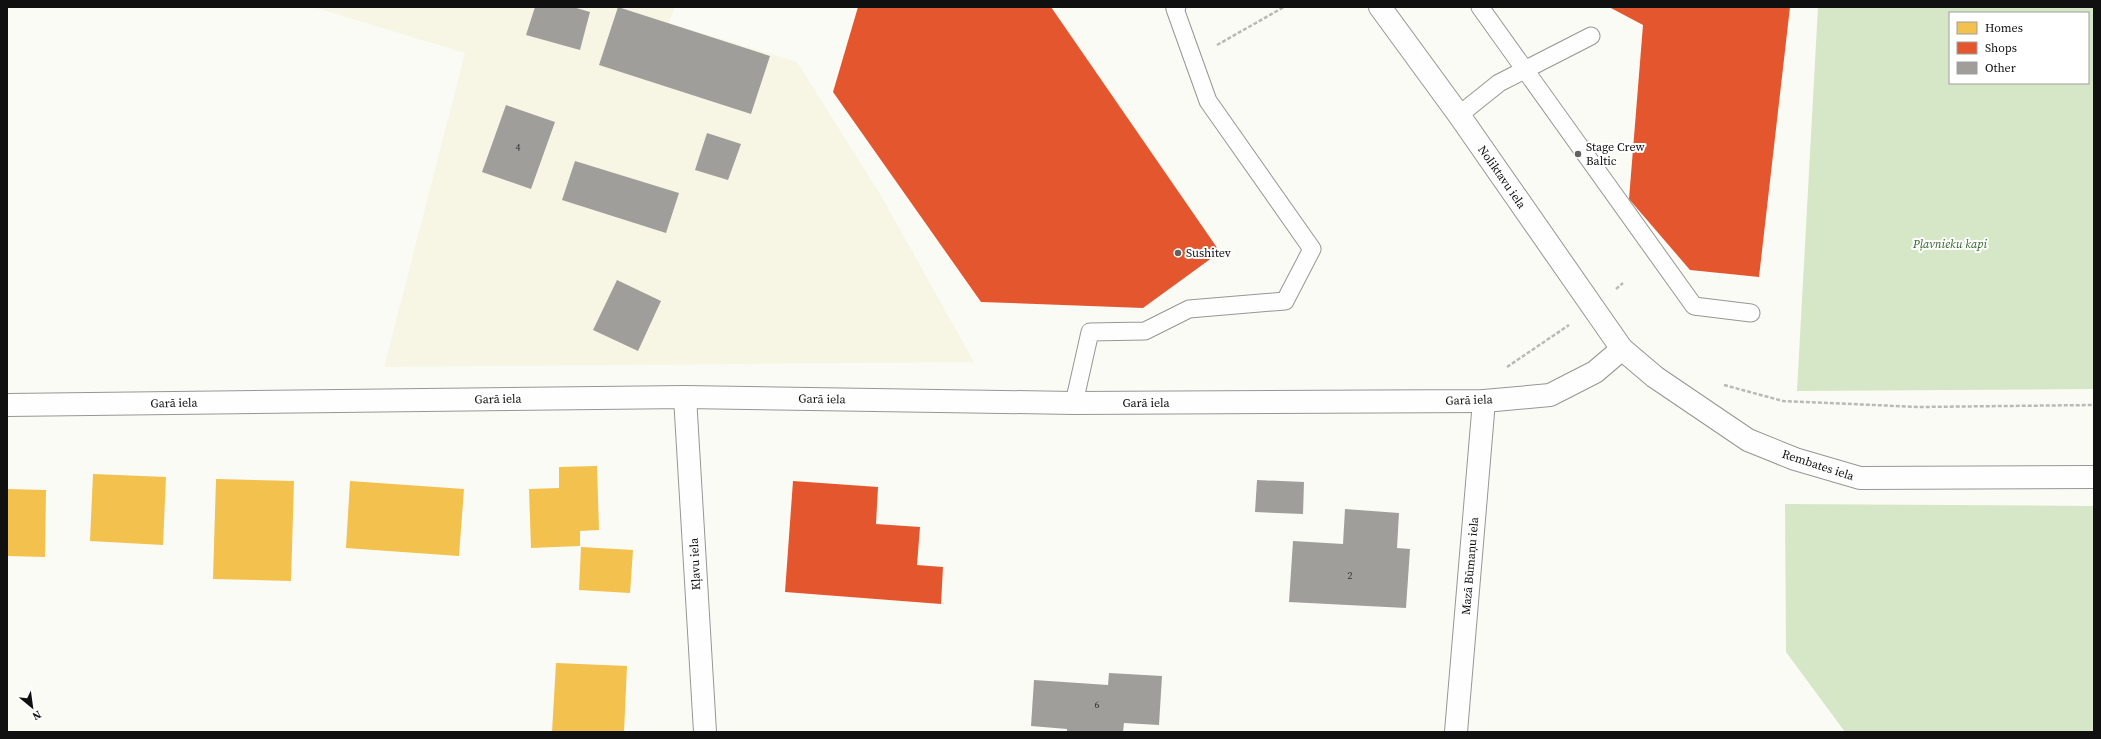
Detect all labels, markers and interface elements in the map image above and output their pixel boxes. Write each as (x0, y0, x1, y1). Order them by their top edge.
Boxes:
legend (1949, 12, 2089, 84)
text: Homes (1985, 20, 2023, 36)
text: Shops (1985, 40, 2017, 56)
text: Other (1985, 60, 2016, 76)
place label: Stage Crew Baltic (1586, 139, 1645, 169)
house number: 4 (516, 141, 521, 154)
street label: Noliktavu iela (1474, 142, 1530, 212)
marker: Stage Crew Baltic (1573, 149, 1583, 159)
park label: Pļavnieku kapi (1912, 236, 1987, 252)
place label: Sushitev (1186, 245, 1231, 261)
marker: Sushitev (1173, 248, 1183, 258)
street label: Garā iela (474, 391, 523, 407)
street label: Garā iela (798, 391, 847, 407)
street label: Garā iela (1445, 391, 1494, 409)
street label: Garā iela (150, 395, 199, 411)
street label: Garā iela (1122, 395, 1170, 411)
street label: Rembates iela (1780, 446, 1857, 484)
street label: Mazā Būmaņu iela (1458, 515, 1482, 616)
street label: Kļavu iela (686, 537, 704, 591)
house number: 2 (1348, 569, 1353, 582)
north arrow (12, 687, 52, 727)
house number: 6 (1095, 698, 1100, 711)
text: N (29, 707, 44, 724)

